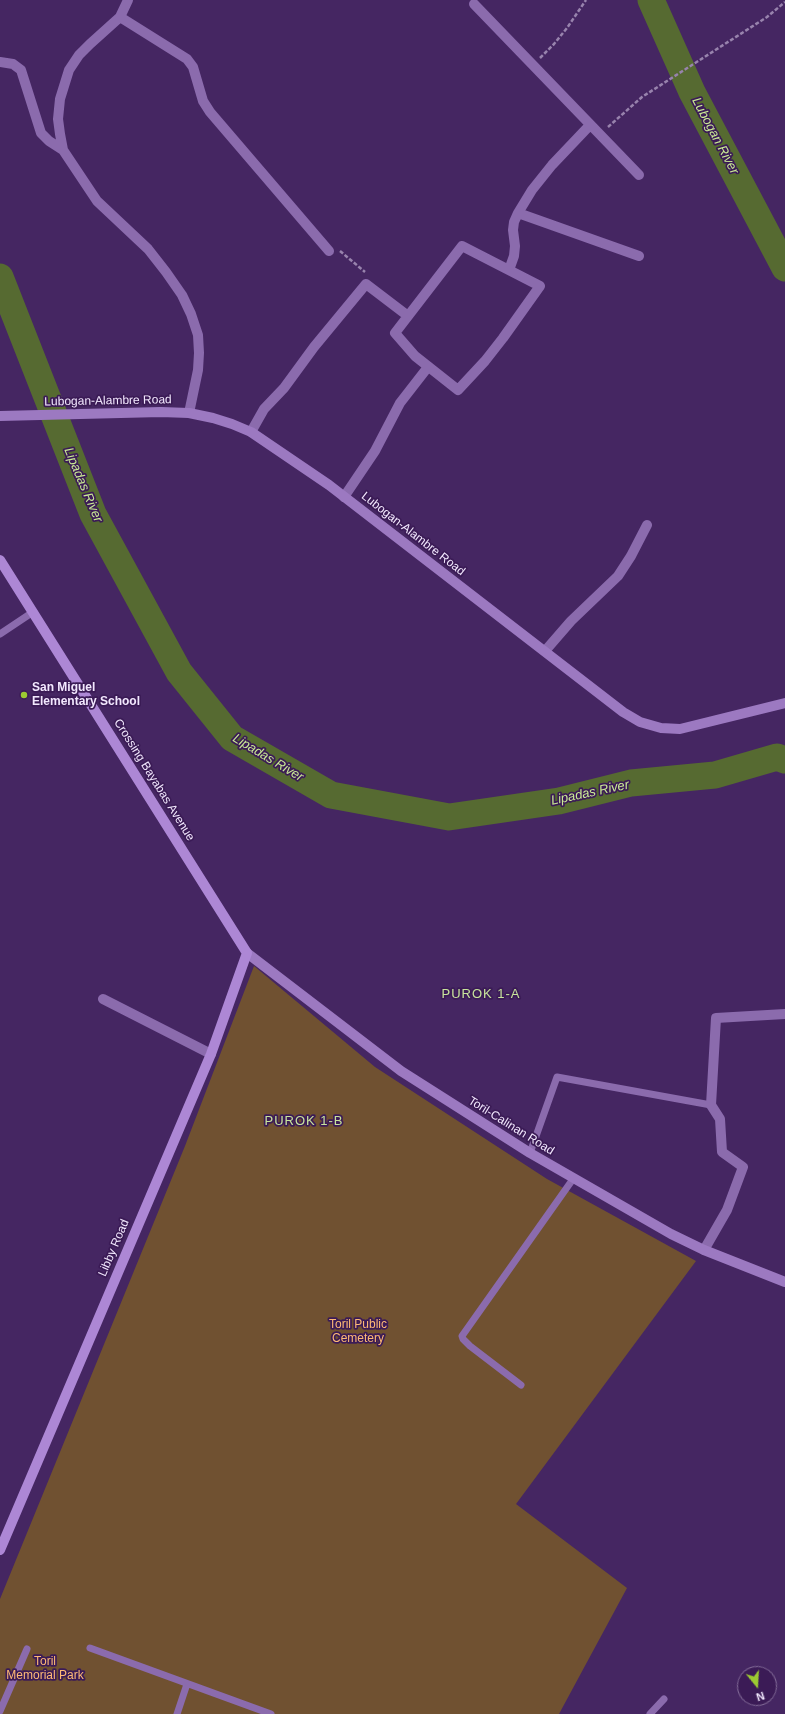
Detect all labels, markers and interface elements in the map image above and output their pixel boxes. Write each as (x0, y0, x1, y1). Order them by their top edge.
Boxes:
water label: Lubogan River (688, 95, 742, 177)
street label: Lubogan-Alambre Road (44, 393, 172, 409)
water label: Lipadas River (60, 445, 106, 525)
street label: Lubogan-Alambre Road (358, 489, 468, 579)
place label: San Miguel Elementary School (32, 681, 140, 709)
marker: San Miguel Elementary School (19, 690, 29, 700)
street label: Crossing Bayabas Avenue (110, 716, 198, 844)
water label: Lipadas River (230, 731, 306, 785)
water label: Lipadas River (550, 777, 630, 809)
district label: PUROK 1-A (441, 986, 521, 1002)
street label: Toril-Calinan Road (465, 1094, 557, 1158)
district label: PUROK 1-B (264, 1113, 344, 1129)
street label: Libby Road (96, 1217, 132, 1279)
park label: Toril Public Cemetery (329, 1318, 387, 1346)
park label: Toril Memorial Park (6, 1655, 84, 1683)
north arrow (737, 1666, 777, 1706)
text: N (755, 1690, 766, 1703)

